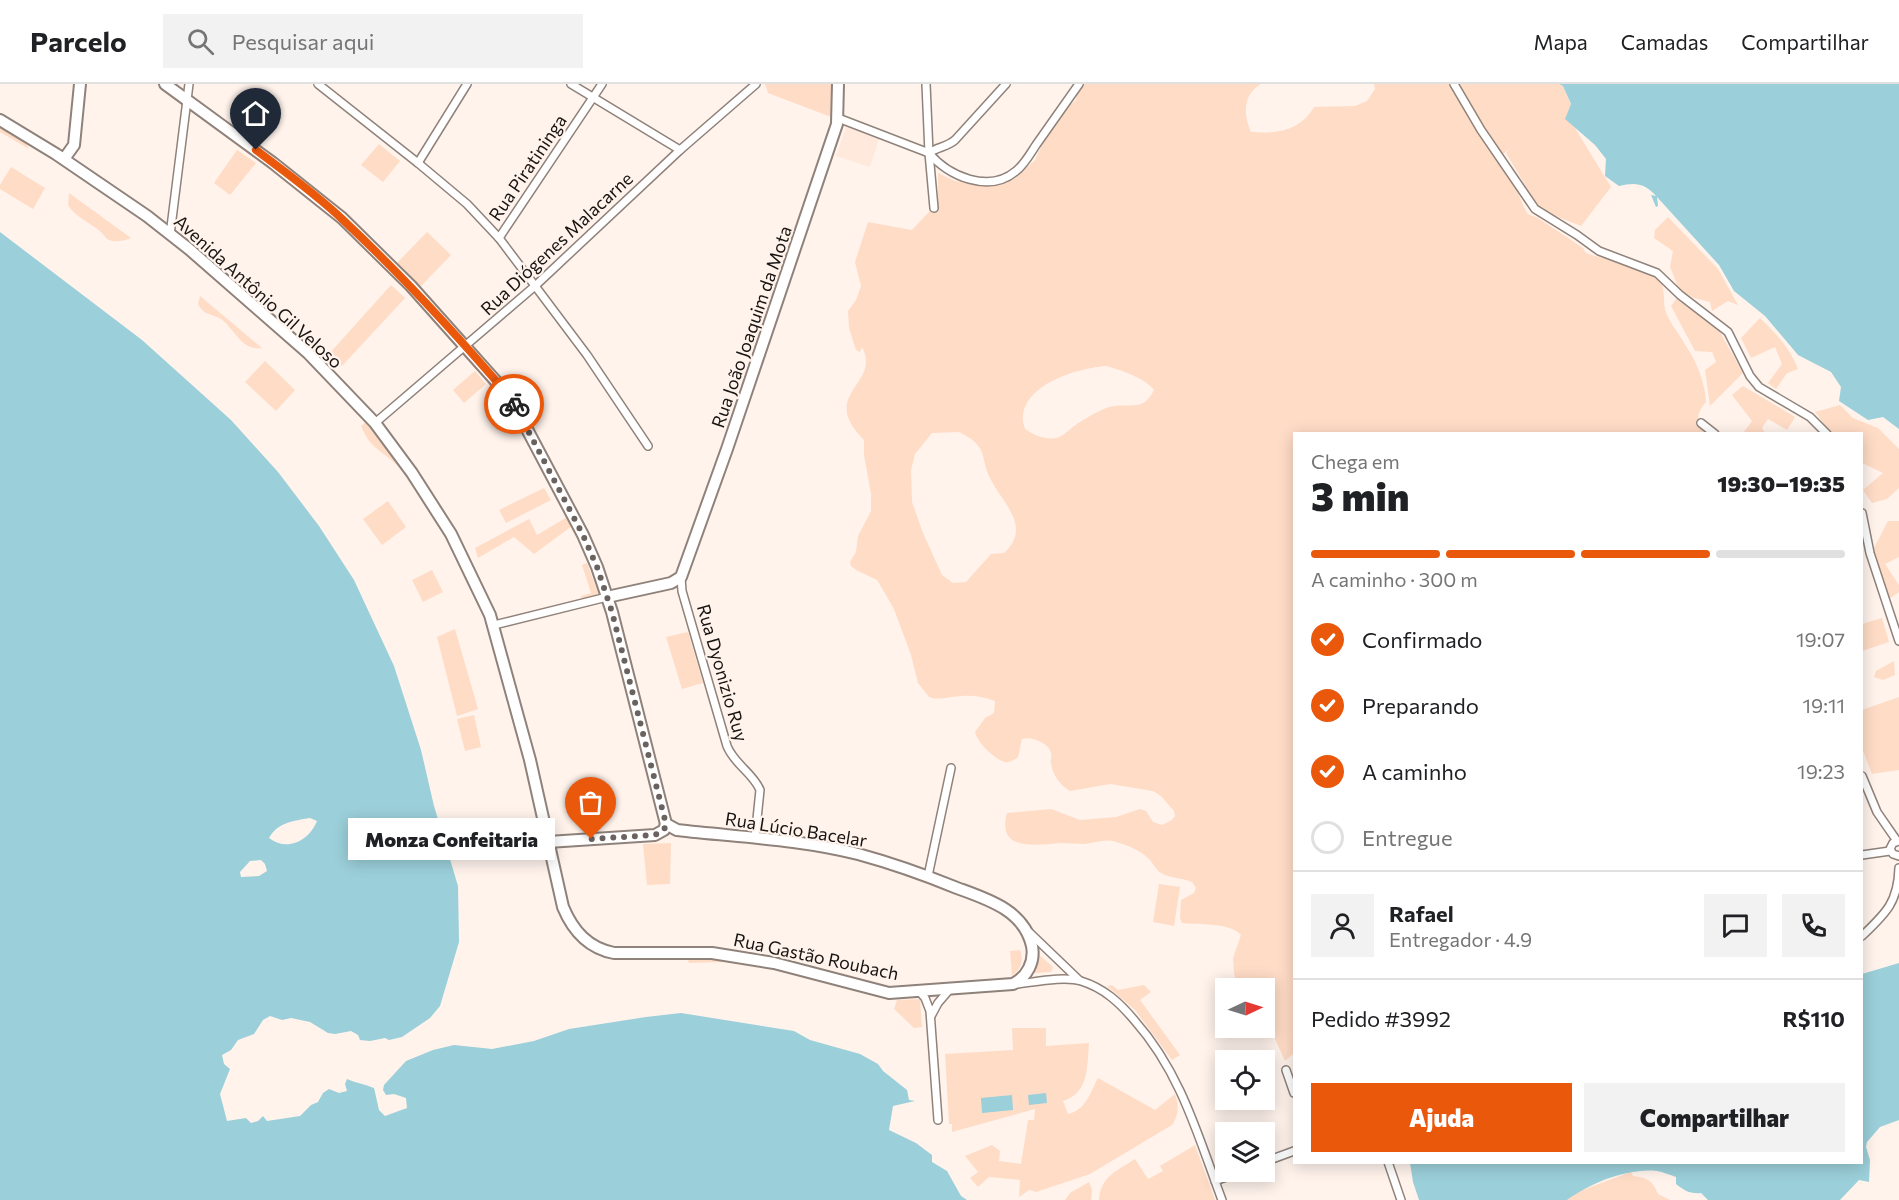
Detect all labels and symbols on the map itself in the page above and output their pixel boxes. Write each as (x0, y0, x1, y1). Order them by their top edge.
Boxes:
pin (230, 88, 281, 150)
street label: Rua Piratininga (484, 110, 571, 225)
street label: Rua Diógenes Malacarne (476, 167, 637, 319)
street label: Avenida Antônio Gil Veloso (170, 210, 347, 373)
street label: Rua João Joaquim da Mota (706, 223, 796, 430)
courier (484, 374, 544, 434)
street label: Rua Dyonizio Ruy (693, 601, 753, 744)
pin (565, 777, 616, 839)
street label: Rua Lúcio Bacelar (724, 807, 869, 851)
callout: Monza Confeitaria (348, 818, 555, 860)
street label: Rua Gastão Roubach (732, 928, 901, 984)
north arrow (1215, 978, 1275, 1038)

